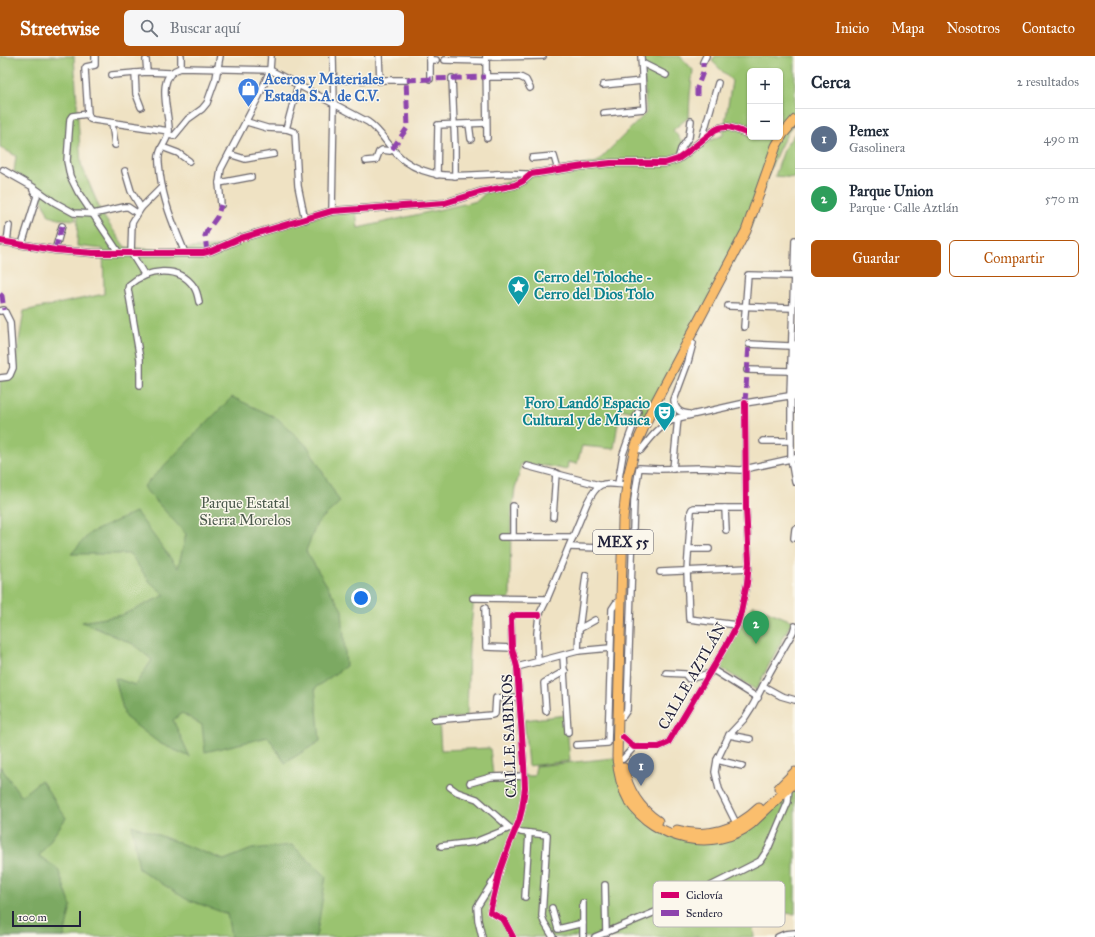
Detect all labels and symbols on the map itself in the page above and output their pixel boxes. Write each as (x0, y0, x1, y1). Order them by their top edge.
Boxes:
place label: Aceros y Materiales Estada S.A. de C.V. (263, 70, 384, 105)
shop icon: Aceros y Materiales Estada S.A. de C.V. (236, 75, 262, 108)
place label: Cerro del Toloche - Cerro del Dios Tolo (534, 268, 654, 303)
place icon: Cerro del Toloche - Cerro del Dios Tolo (506, 273, 532, 306)
place label: Foro Landó Espacio Cultural y de Musica (522, 394, 651, 430)
theatre icon: Foro Landó Espacio Cultural y de Musica (652, 399, 678, 432)
park label: Parque Estatal Sierra Morelos (199, 494, 291, 529)
road number: MEX 55 (593, 530, 653, 554)
your location (351, 588, 371, 608)
pin: 2 (743, 611, 769, 644)
street label: CALLE AZTLÁN (653, 619, 730, 733)
street label: CALLE SABINOS (498, 674, 520, 798)
pin: 1 (628, 753, 654, 786)
legend (653, 881, 785, 927)
text: Ciclovía (686, 889, 723, 902)
text: Sendero (686, 907, 723, 920)
scale bar (12, 909, 81, 928)

